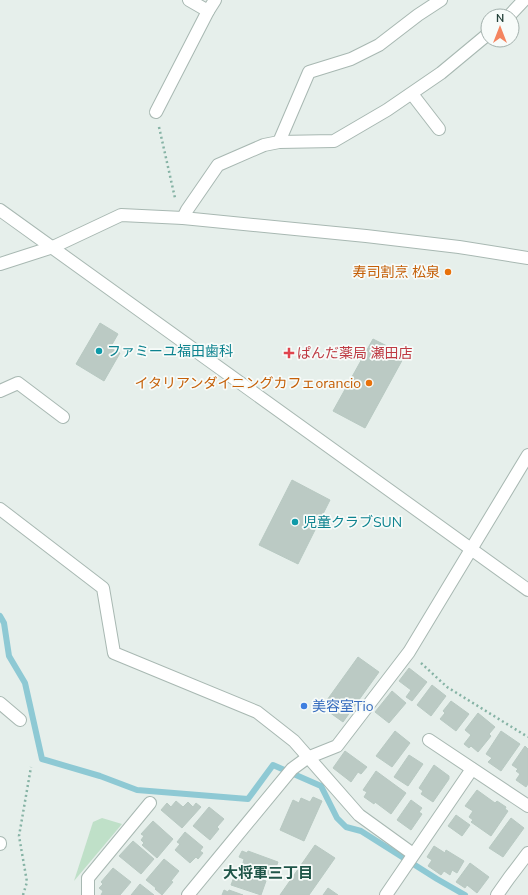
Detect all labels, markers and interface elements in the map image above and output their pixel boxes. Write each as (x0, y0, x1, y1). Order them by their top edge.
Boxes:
north arrow (480, 8, 520, 48)
text: N (496, 11, 504, 26)
place label: 寿司割烹 松泉 (352, 263, 440, 282)
marker: 寿司割烹 松泉 (443, 267, 453, 277)
place label: ファミーユ福田歯科 (107, 342, 233, 361)
place label: ぱんだ薬局 瀬田店 (297, 344, 413, 363)
marker: ファミーユ福田歯科 (94, 346, 104, 356)
marker: ぱんだ薬局 瀬田店 (284, 348, 294, 358)
place label: イタリアンダイニングカフェorancio (135, 374, 361, 393)
marker: イタリアンダイニングカフェorancio (364, 378, 374, 388)
place label: 児童クラブSUN (303, 513, 402, 532)
marker: 児童クラブSUN (290, 517, 300, 527)
place label: 美容室Tio (312, 697, 374, 716)
marker: 美容室Tio (299, 701, 309, 711)
district label: 大将軍三丁目 (223, 863, 313, 883)

